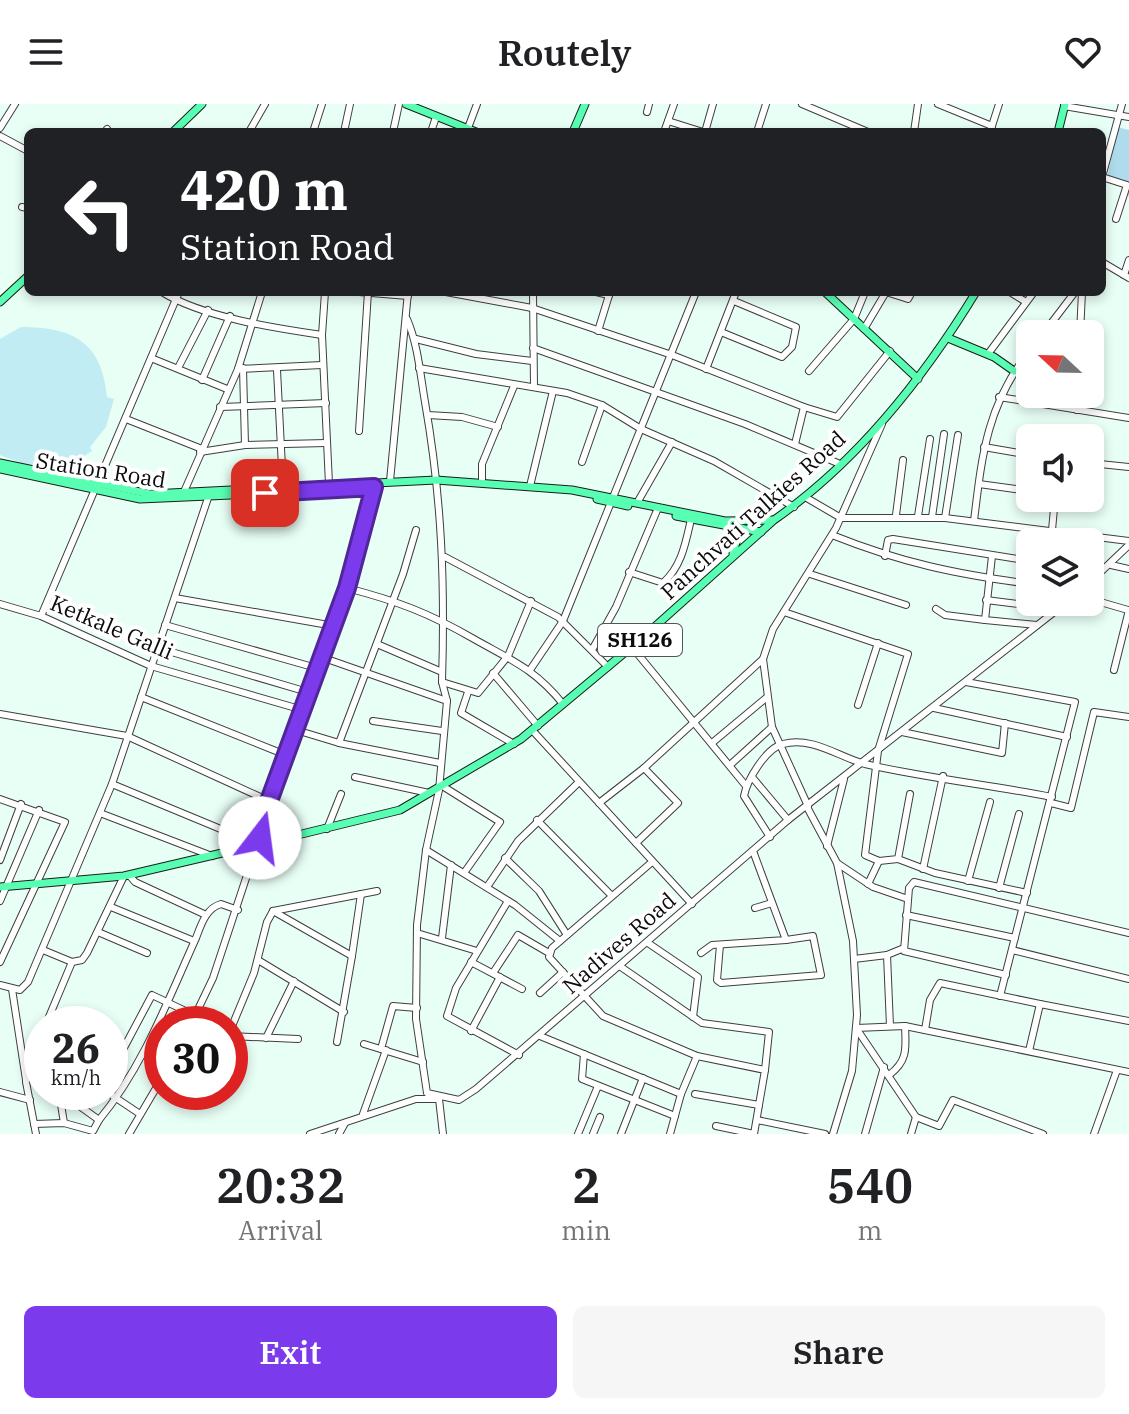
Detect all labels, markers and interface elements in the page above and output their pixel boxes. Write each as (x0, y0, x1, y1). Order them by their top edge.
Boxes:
text: Routely (498, 29, 631, 76)
icon: menu (24, 30, 68, 74)
icon: heart (1061, 30, 1105, 74)
text: 420 m (180, 153, 348, 225)
icon: left (48, 160, 152, 264)
text: Station Road (180, 223, 395, 270)
north arrow (1016, 320, 1104, 408)
map controls (1016, 320, 1104, 616)
street label: Panchvati Talkies Road (654, 424, 851, 605)
button: sound (1016, 424, 1104, 512)
street label: Station Road (34, 445, 168, 494)
pin (231, 459, 299, 527)
icon: arrive (243, 471, 287, 515)
button: layers (1016, 528, 1104, 616)
street label: Ketkale Galli (46, 588, 178, 666)
road number: SH126 (598, 624, 682, 656)
position arrow (218, 796, 302, 880)
street label: Nadives Road (556, 885, 681, 1000)
speed limit sign: 30 (144, 1006, 248, 1110)
text: 26 (52, 1022, 100, 1074)
text: km/h (51, 1064, 101, 1091)
text: 20:32 (216, 1154, 345, 1216)
text: 2 (572, 1154, 600, 1216)
text: 540 (827, 1154, 913, 1216)
text: Arrival (238, 1213, 323, 1247)
text: min (561, 1213, 611, 1247)
text: m (858, 1213, 882, 1247)
button: Exit (24, 1306, 557, 1398)
button: Share (573, 1306, 1105, 1398)

